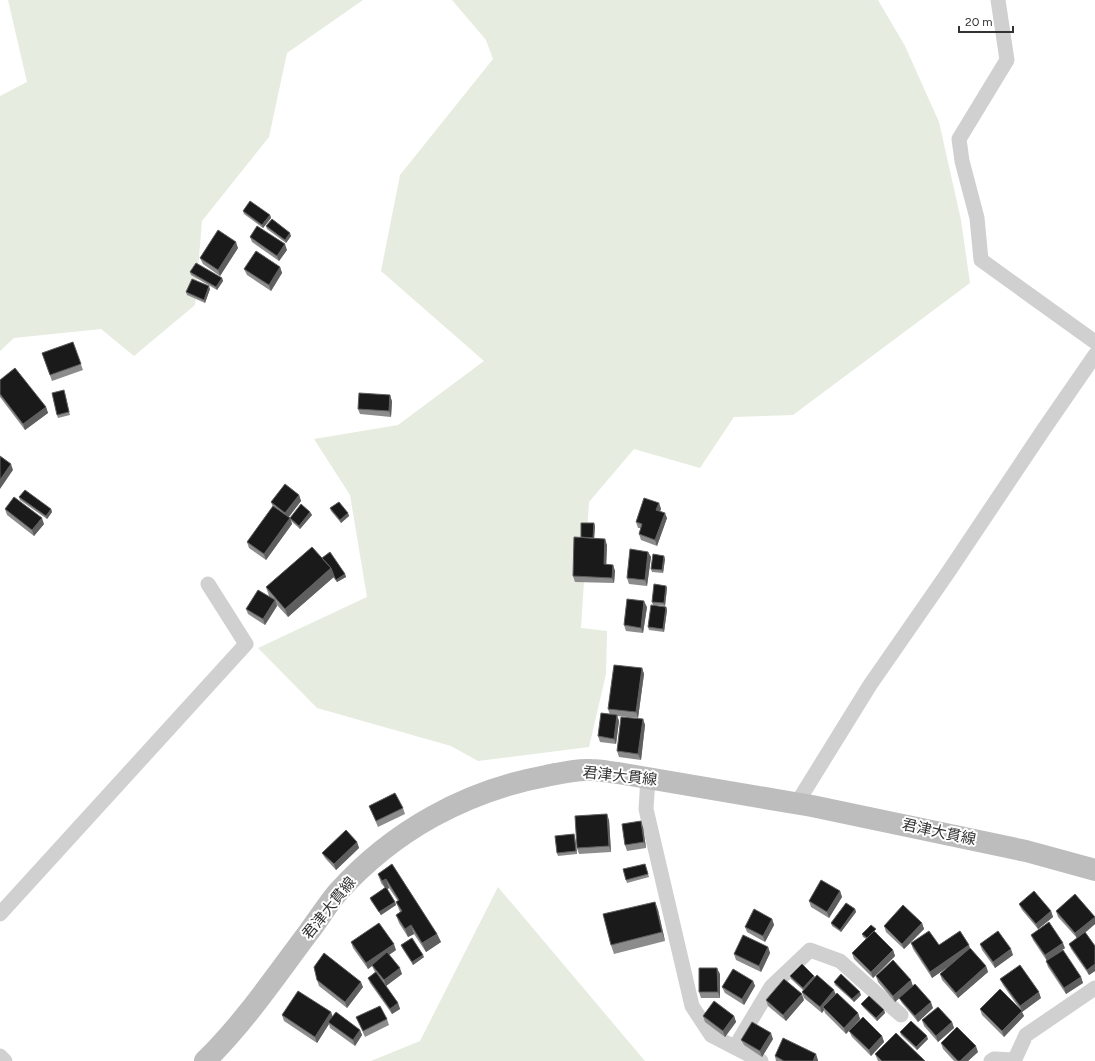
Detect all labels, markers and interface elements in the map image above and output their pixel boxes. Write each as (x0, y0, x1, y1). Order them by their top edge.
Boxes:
scale bar (959, 8, 1013, 34)
text: 20 m (965, 15, 993, 29)
street label: 君津大貫線 (582, 763, 658, 789)
street label: 君津大貫線 (900, 815, 978, 849)
street label: 君津大貫線 (298, 873, 360, 943)

